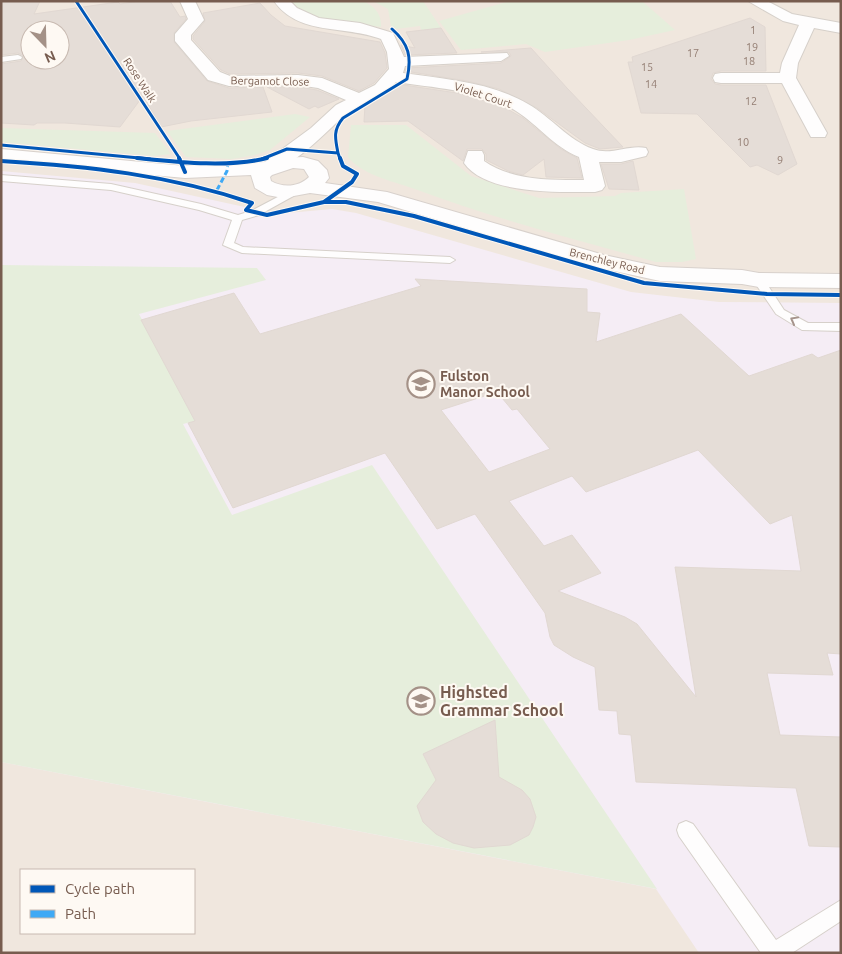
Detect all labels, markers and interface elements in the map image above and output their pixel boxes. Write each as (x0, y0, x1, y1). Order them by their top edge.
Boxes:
north arrow (20, 20, 70, 70)
house number: 1 (750, 24, 756, 36)
house number: 19 (746, 41, 758, 53)
house number: 17 (687, 47, 699, 59)
text: N (42, 48, 58, 66)
street label: Rose Walk (121, 55, 159, 105)
house number: 18 (743, 55, 755, 67)
house number: 15 (641, 61, 653, 73)
street label: Bergamot Close (230, 74, 310, 88)
house number: 14 (645, 78, 657, 90)
street label: Violet Court (453, 80, 514, 110)
house number: 12 (745, 95, 757, 107)
house number: 10 (737, 136, 749, 148)
house number: 9 (777, 154, 783, 166)
street label: Brenchley Road (568, 246, 646, 276)
one-way arrow (790, 317, 799, 327)
place label: Fulston Manor School (440, 368, 530, 400)
school or university icon: Fulston Manor School (406, 369, 436, 399)
place label: Highsted Grammar School (440, 683, 563, 719)
school or university icon: Highsted Grammar School (406, 686, 436, 716)
legend (20, 869, 195, 934)
text: Cycle path (65, 880, 135, 897)
text: Path (65, 905, 96, 922)

